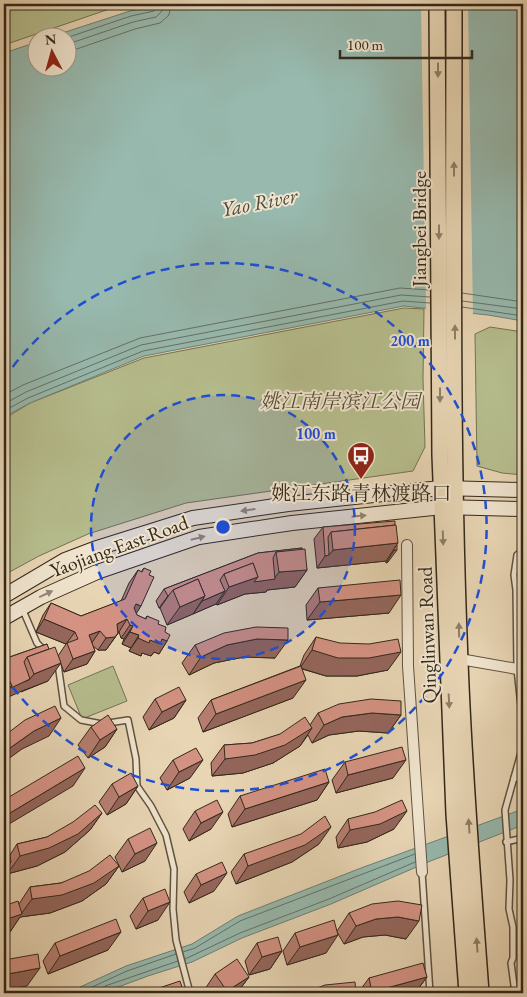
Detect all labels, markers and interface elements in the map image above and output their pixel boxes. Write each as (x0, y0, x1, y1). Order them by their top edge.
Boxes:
north arrow (28, 28, 78, 78)
scale bar (340, 28, 472, 60)
text: N (44, 29, 58, 49)
text: 100 m (347, 35, 384, 54)
one-way arrow (434, 62, 442, 78)
one-way arrow (450, 161, 458, 177)
street label: Jiangbei Bridge (406, 171, 432, 289)
water label: Yao River (218, 181, 301, 223)
one-way arrow (435, 225, 443, 241)
one-way arrow (451, 324, 459, 340)
text: 200 m (390, 331, 430, 350)
one-way arrow (436, 387, 444, 403)
park label: 姚江南岸滨江公园 (260, 388, 423, 414)
text: 100 m (296, 424, 336, 443)
bus stop icon: 姚江东路青林渡路口 (346, 441, 376, 480)
place label: 姚江东路青林渡路口 (271, 480, 451, 506)
one-way arrow (240, 506, 256, 514)
street label: Yaojiang East Road (46, 509, 193, 583)
one-way arrow (352, 512, 368, 520)
centre of rings (214, 518, 232, 536)
one-way arrow (439, 531, 447, 547)
one-way arrow (191, 534, 206, 542)
street label: Qinglinwan Road (412, 565, 442, 704)
one-way arrow (39, 590, 53, 598)
one-way arrow (455, 621, 463, 637)
one-way arrow (445, 693, 453, 709)
one-way arrow (464, 817, 472, 833)
one-way arrow (473, 936, 481, 952)

